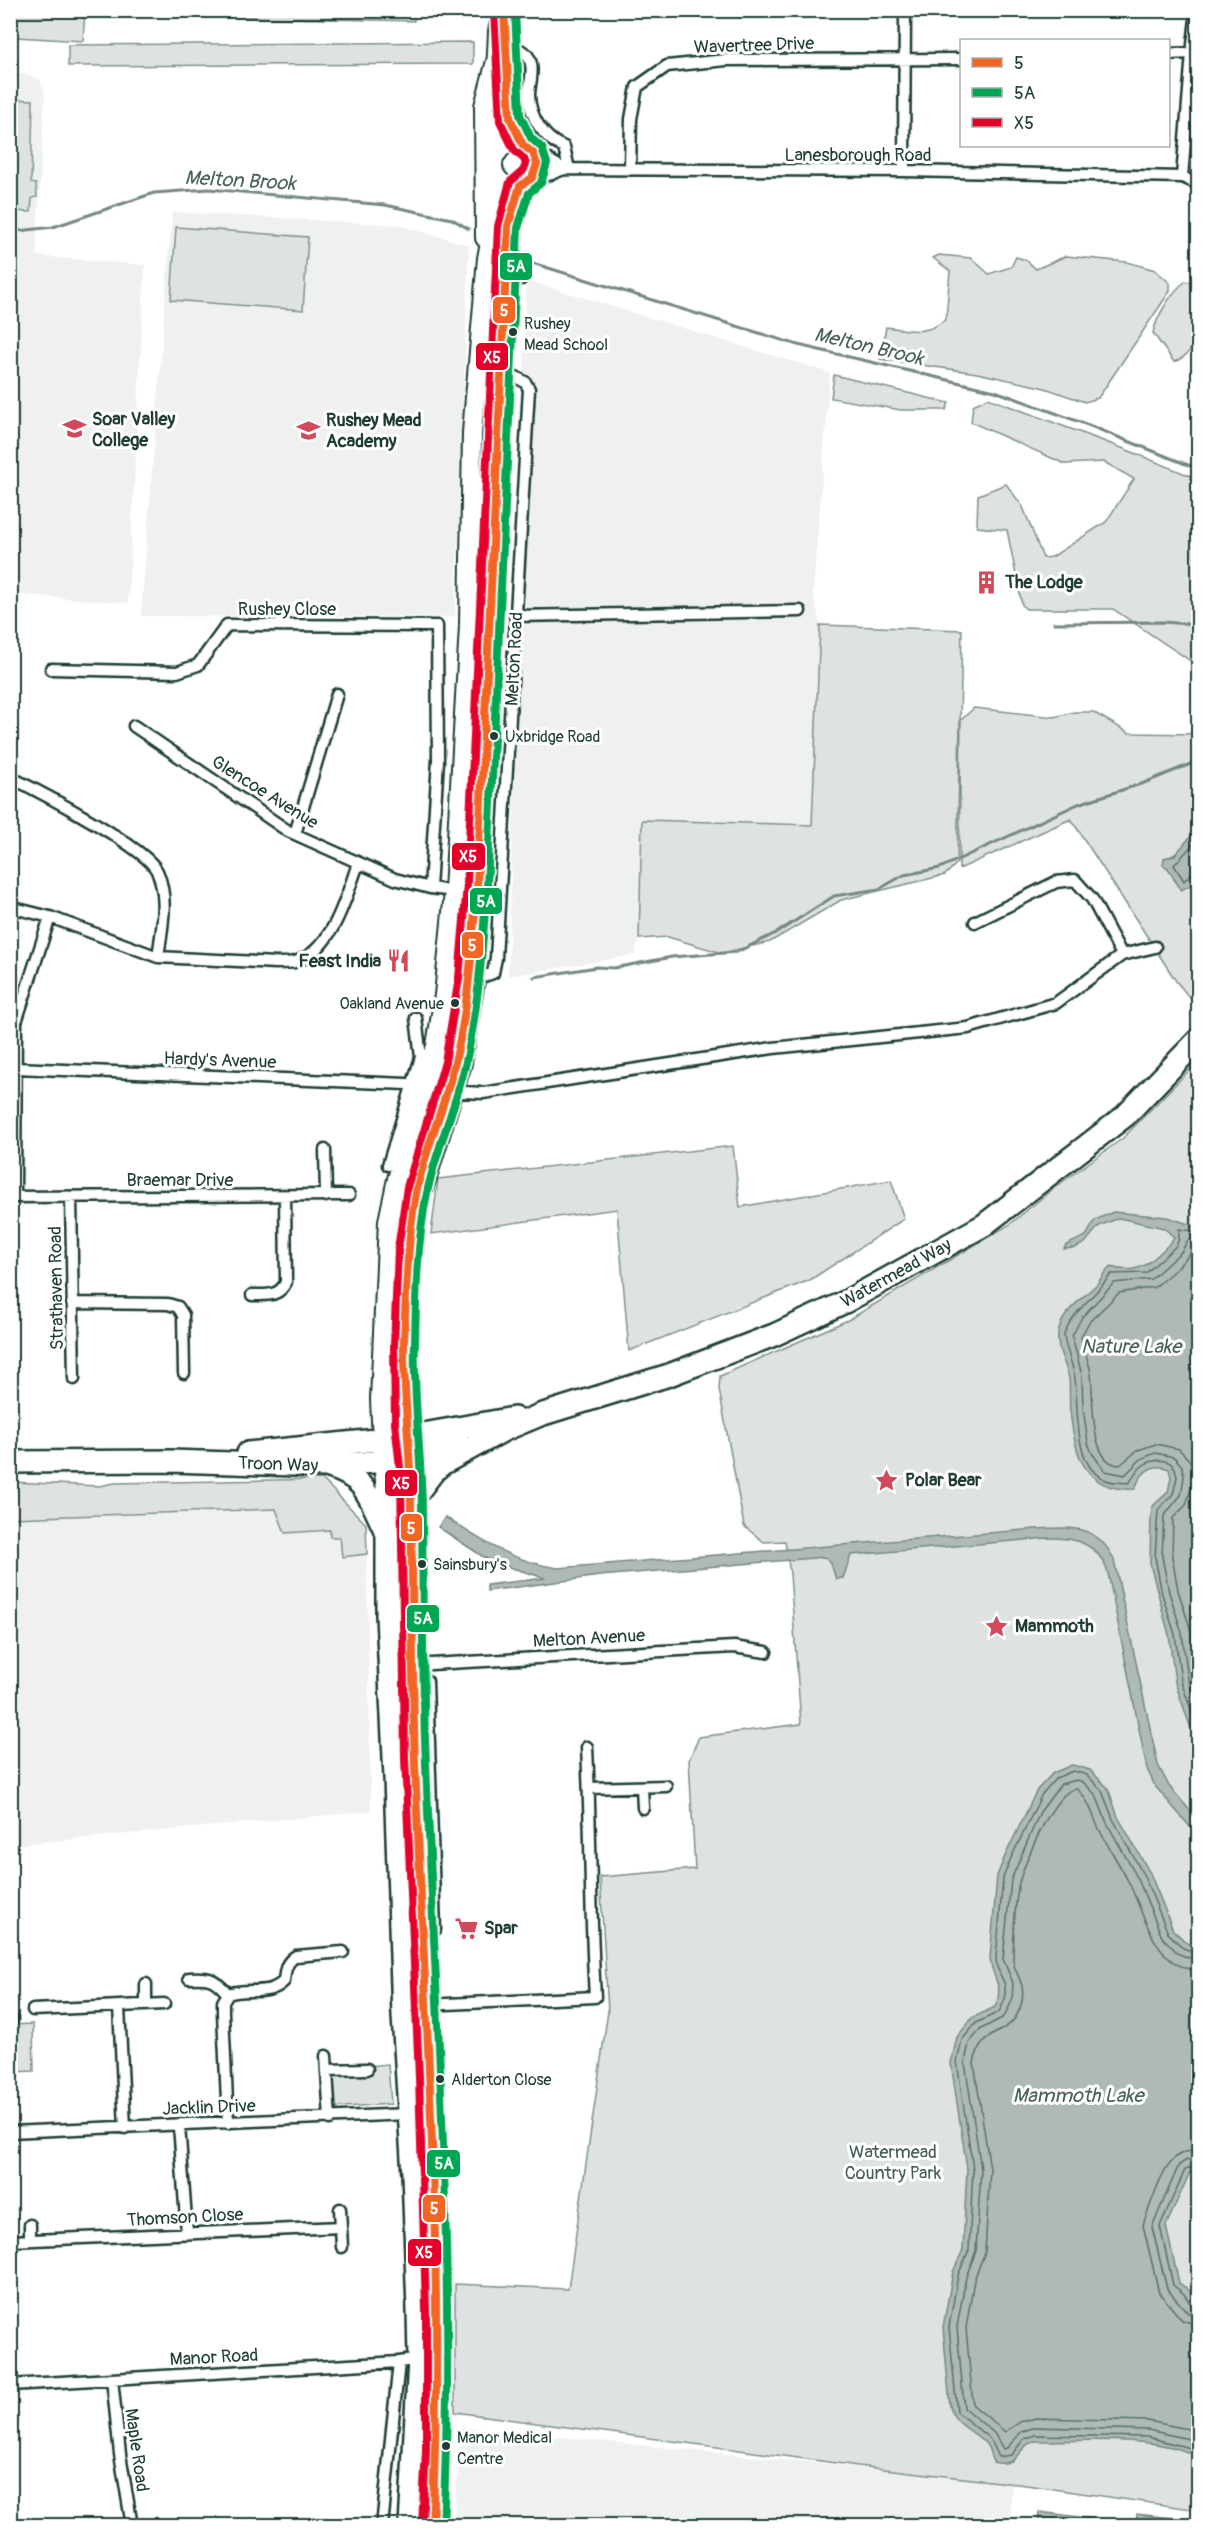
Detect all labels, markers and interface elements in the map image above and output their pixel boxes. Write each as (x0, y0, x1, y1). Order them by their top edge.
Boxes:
street label: Wavertree Drive (693, 32, 815, 59)
legend (960, 39, 1170, 147)
text: 5 (1014, 52, 1024, 75)
text: 5A (1014, 82, 1036, 105)
text: X5 (1014, 112, 1034, 135)
street label: Lanesborough Road (784, 144, 932, 167)
water label: Melton Brook (184, 165, 298, 196)
line badge: 5A (499, 252, 533, 281)
text: 5A (506, 257, 526, 277)
line badge: 5 (492, 296, 516, 324)
text: 5 (500, 301, 509, 321)
place label: Rushey Mead School (524, 314, 608, 355)
water label: Melton Brook (812, 322, 927, 372)
marker: Rushey Mead School (507, 326, 519, 338)
line badge: X5 (475, 342, 509, 371)
text: X5 (483, 348, 501, 368)
place label: Soar Valley College (92, 408, 175, 452)
place label: Rushey Mead Academy (326, 409, 422, 453)
school or university icon: Soar Valley College (61, 416, 87, 442)
school or university icon: Rushey Mead Academy (295, 417, 321, 443)
building icon: The Lodge (974, 569, 1000, 595)
place label: The Lodge (1004, 571, 1084, 594)
street label: Rushey Close (238, 598, 336, 621)
street label: Melton Road (501, 611, 528, 707)
place label: Uxbridge Road (505, 727, 600, 747)
marker: Uxbridge Road (488, 730, 500, 742)
street label: Glencoe Avenue (207, 750, 323, 834)
line badge: X5 (451, 842, 486, 871)
text: X5 (459, 847, 477, 867)
line badge: 5A (469, 887, 503, 915)
text: 5A (476, 892, 496, 912)
line badge: 5 (461, 931, 484, 959)
text: 5 (468, 936, 477, 956)
restaurant icon: Feast India (386, 948, 412, 974)
place label: Feast India (299, 950, 382, 973)
place label: Oakland Avenue (339, 994, 444, 1014)
marker: Oakland Avenue (449, 997, 461, 1009)
street label: Hardy's Avenue (163, 1047, 277, 1074)
street label: Braemar Drive (127, 1169, 234, 1192)
street label: Strathaven Road (44, 1226, 69, 1350)
street label: Watermead Way (837, 1233, 956, 1313)
water label: Nature Lake (1081, 1334, 1183, 1359)
street label: Troon Way (238, 1452, 319, 1477)
place icon: Polar Bear (874, 1467, 900, 1493)
line badge: X5 (384, 1469, 418, 1497)
place label: Polar Bear (905, 1469, 982, 1492)
text: X5 (392, 1474, 410, 1494)
line badge: 5 (400, 1513, 423, 1542)
text: 5 (407, 1519, 416, 1539)
place label: Sainsbury's (433, 1555, 507, 1575)
marker: Sainsbury's (416, 1558, 428, 1570)
line badge: 5A (406, 1604, 440, 1633)
text: 5A (413, 1609, 433, 1629)
place icon: Mammoth (984, 1613, 1010, 1639)
place label: Mammoth (1015, 1615, 1094, 1638)
street label: Melton Avenue (532, 1624, 646, 1653)
supermarket icon: Spar (453, 1915, 479, 1941)
place label: Spar (484, 1917, 518, 1940)
place label: Alderton Close (451, 2070, 552, 2090)
marker: Alderton Close (434, 2073, 446, 2085)
water label: Mammoth Lake (1013, 2083, 1145, 2108)
street label: Jacklin Drive (162, 2094, 256, 2121)
park label: Watermead Country Park (845, 2141, 942, 2185)
line badge: 5A (426, 2149, 461, 2178)
text: 5A (434, 2154, 454, 2174)
line badge: 5 (422, 2194, 446, 2223)
text: 5 (430, 2199, 439, 2219)
street label: Thomson Close (126, 2203, 244, 2232)
line badge: X5 (407, 2238, 442, 2267)
text: X5 (415, 2243, 433, 2263)
street label: Manor Road (169, 2344, 259, 2371)
street label: Maple Road (119, 2407, 154, 2493)
place label: Manor Medical Centre (457, 2428, 552, 2469)
marker: Manor Medical Centre (440, 2440, 452, 2452)

